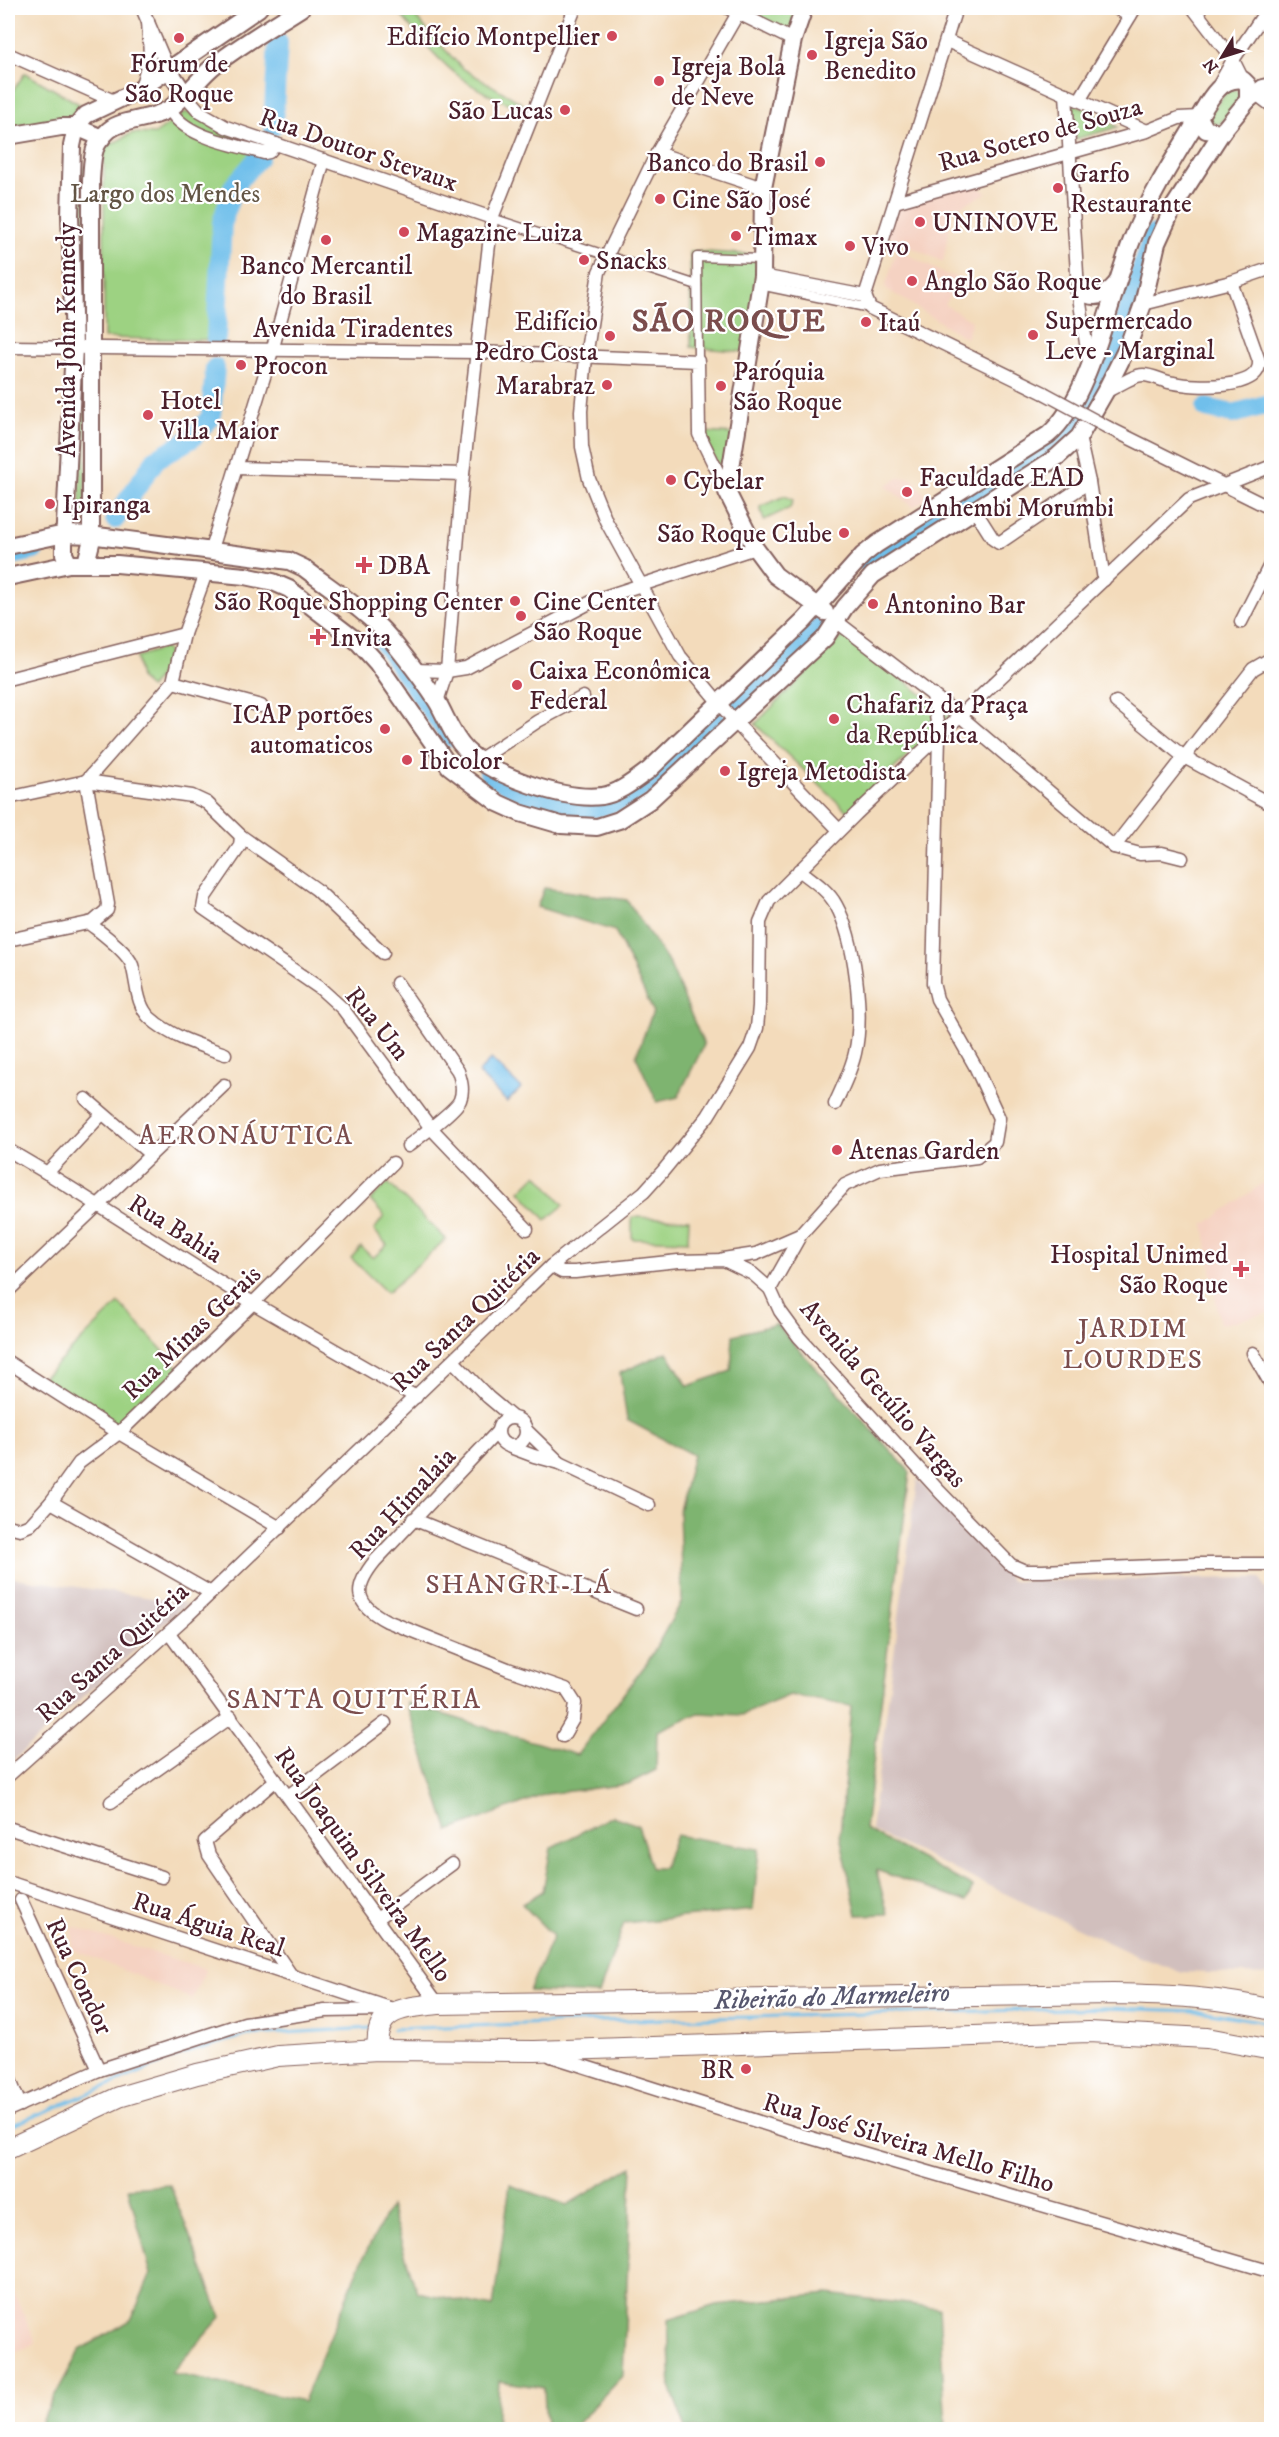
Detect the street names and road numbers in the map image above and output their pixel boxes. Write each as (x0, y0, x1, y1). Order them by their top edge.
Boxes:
street label: Rua Sotero de Souza (935, 91, 1146, 180)
street label: Rua Doutor Stevaux (255, 101, 462, 200)
street label: Avenida John Kennedy (51, 222, 84, 458)
street label: Avenida Tiradentes (253, 313, 453, 346)
street label: Rua Um (337, 980, 417, 1068)
street label: Rua Bahia (122, 1187, 229, 1271)
street label: Rua Santa Quitéria (385, 1241, 547, 1400)
street label: Rua Minas Gerais (116, 1258, 269, 1408)
street label: Avenida Getúlio Vargas (792, 1293, 974, 1495)
street label: Rua Himalaia (343, 1441, 464, 1567)
street label: Rua Santa Quitéria (30, 1576, 196, 1730)
street label: Rua Joaquim Silveira Mello (266, 1741, 459, 1989)
street label: Rua Águia Real (128, 1884, 289, 1966)
street label: Rua Condor (37, 1913, 120, 2041)
street label: Rua José Silveira Mello Filho (759, 2086, 1058, 2201)

